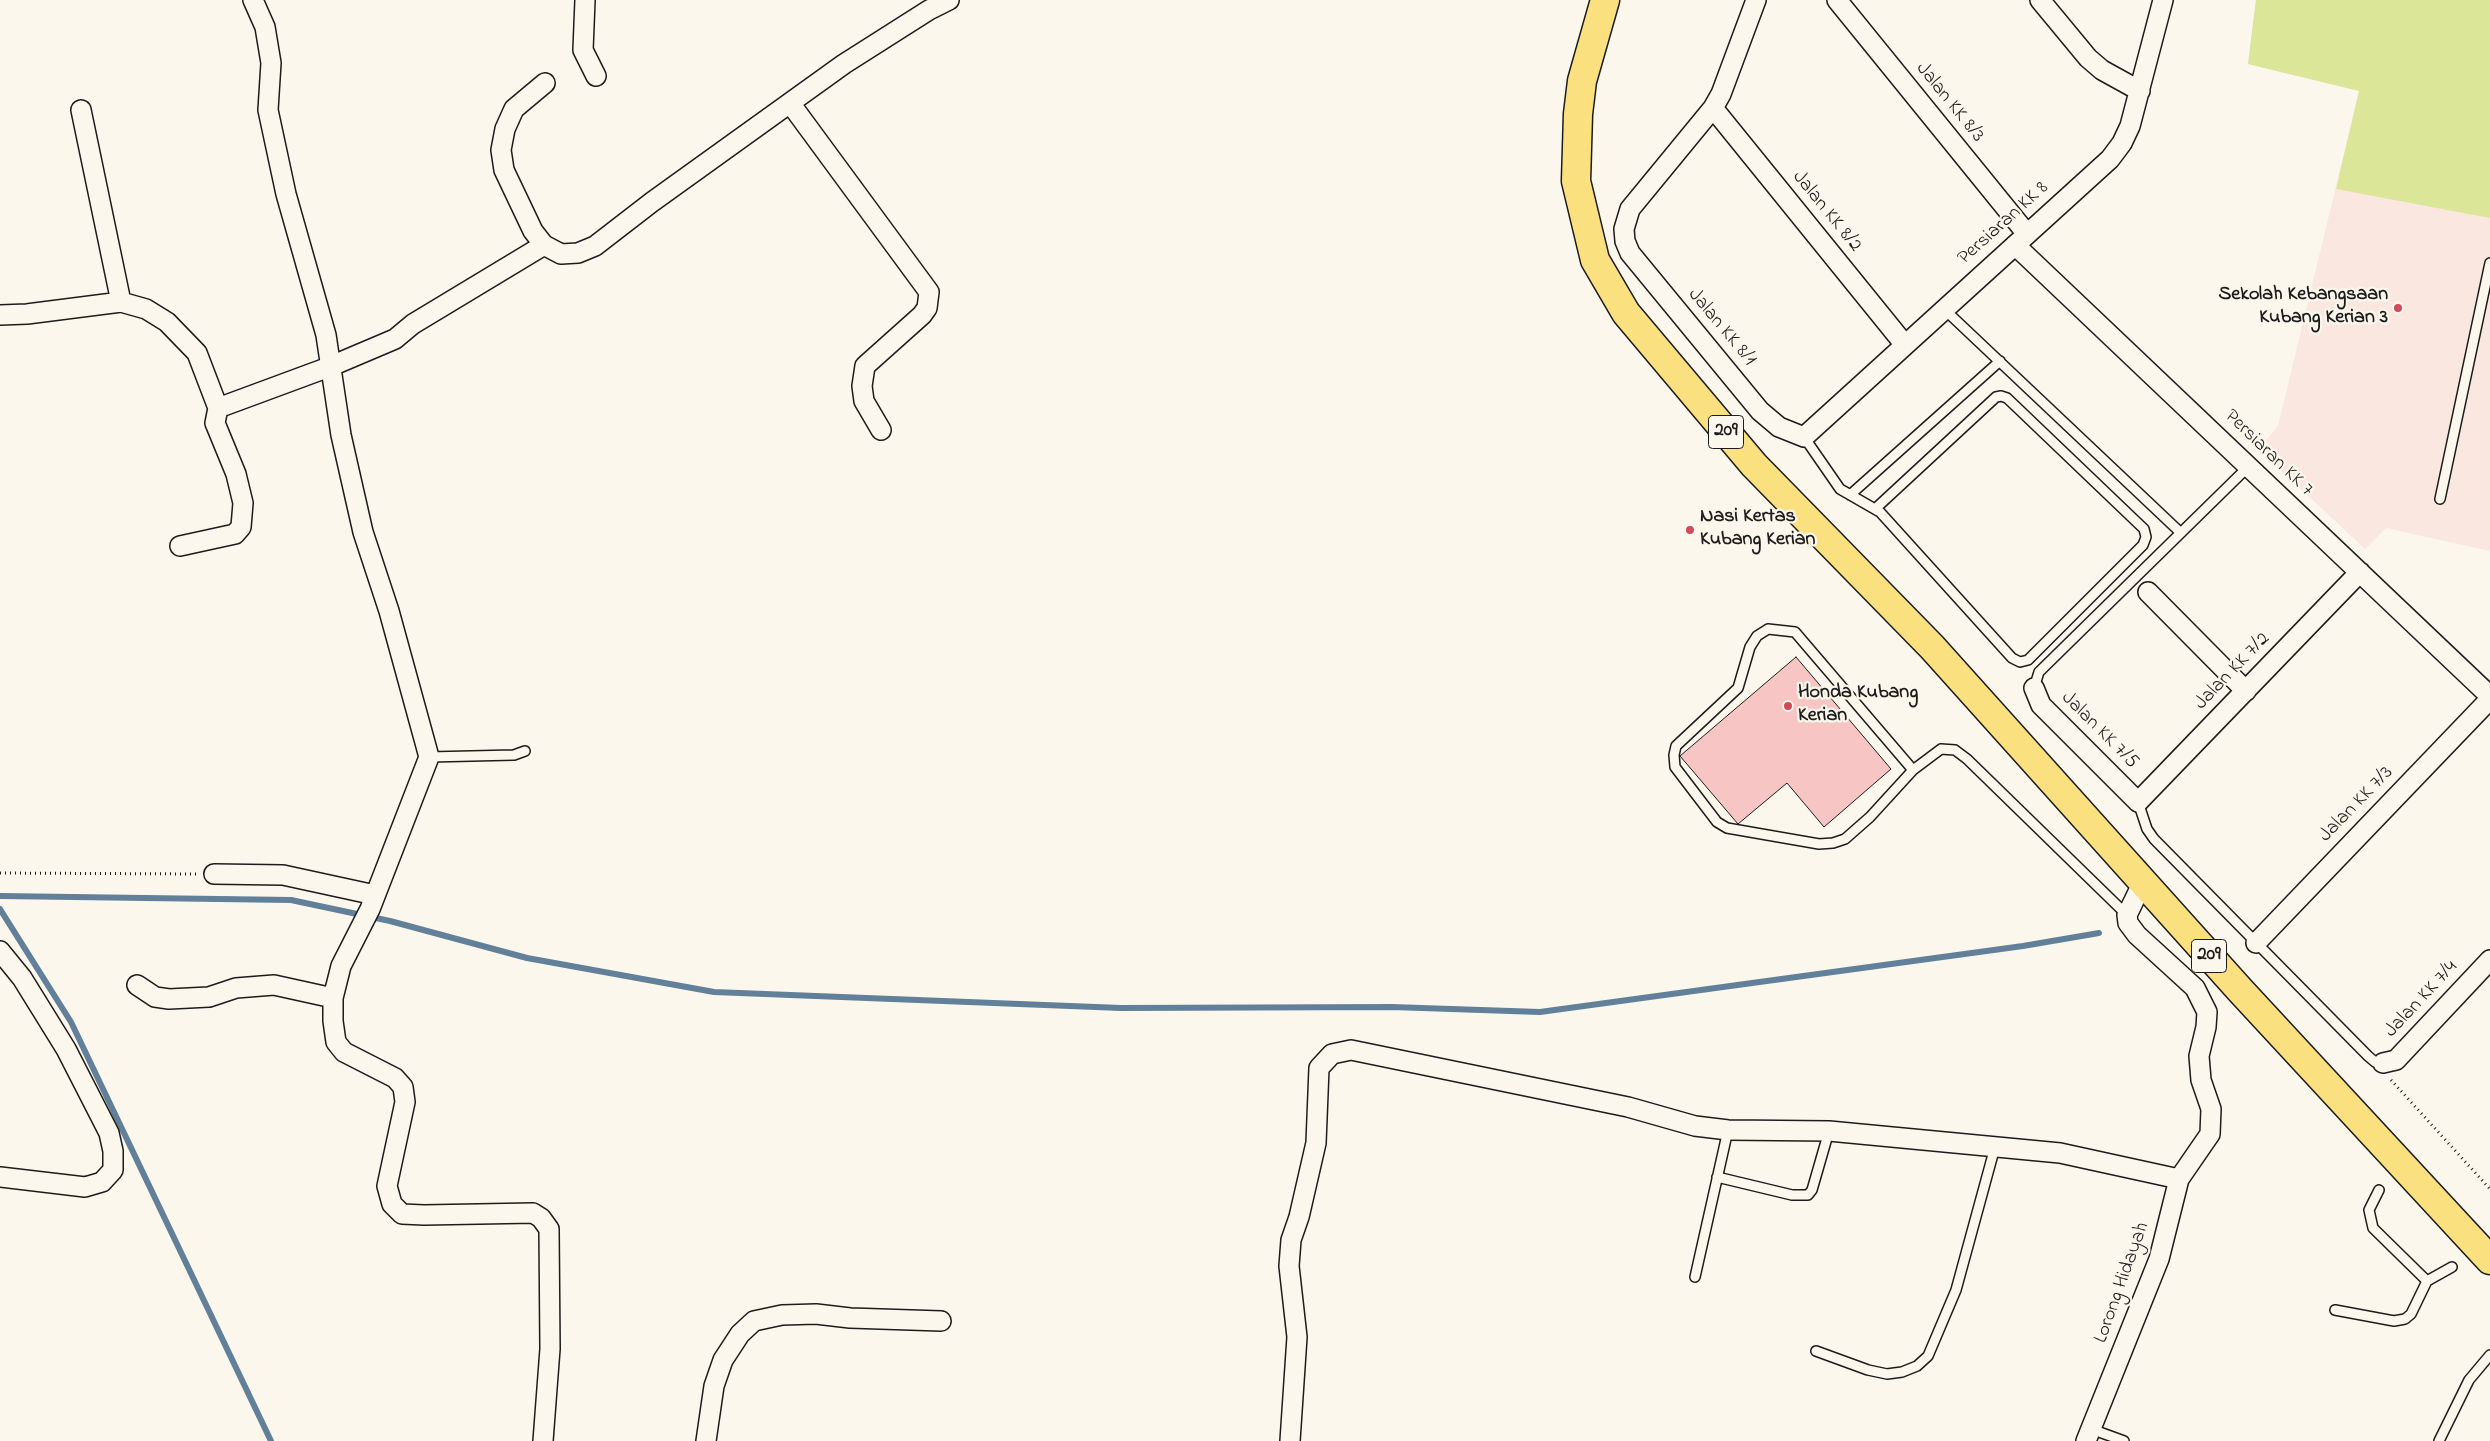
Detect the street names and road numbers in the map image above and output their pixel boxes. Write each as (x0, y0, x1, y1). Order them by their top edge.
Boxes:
street label: Jalan KK 8/3 (1909, 58, 1989, 148)
street label: Jalan KK 8/2 (1786, 167, 1866, 257)
street label: Persiaran KK 8 (1954, 177, 2054, 271)
street label: Jalan KK 8/1 (1682, 284, 1760, 372)
street label: Persiaran KK 7 (2218, 406, 2318, 502)
road number: 209 (1708, 416, 1744, 448)
street label: Jalan KK 7/2 (2190, 628, 2276, 716)
street label: Jalan KK 7/5 (2055, 687, 2143, 775)
street label: Jalan KK 7/3 (2315, 762, 2399, 848)
road number: 209 (2192, 939, 2226, 972)
street label: Jalan KK 7/4 (2380, 956, 2464, 1044)
street label: Lorong Hidayah (2090, 1219, 2156, 1347)

